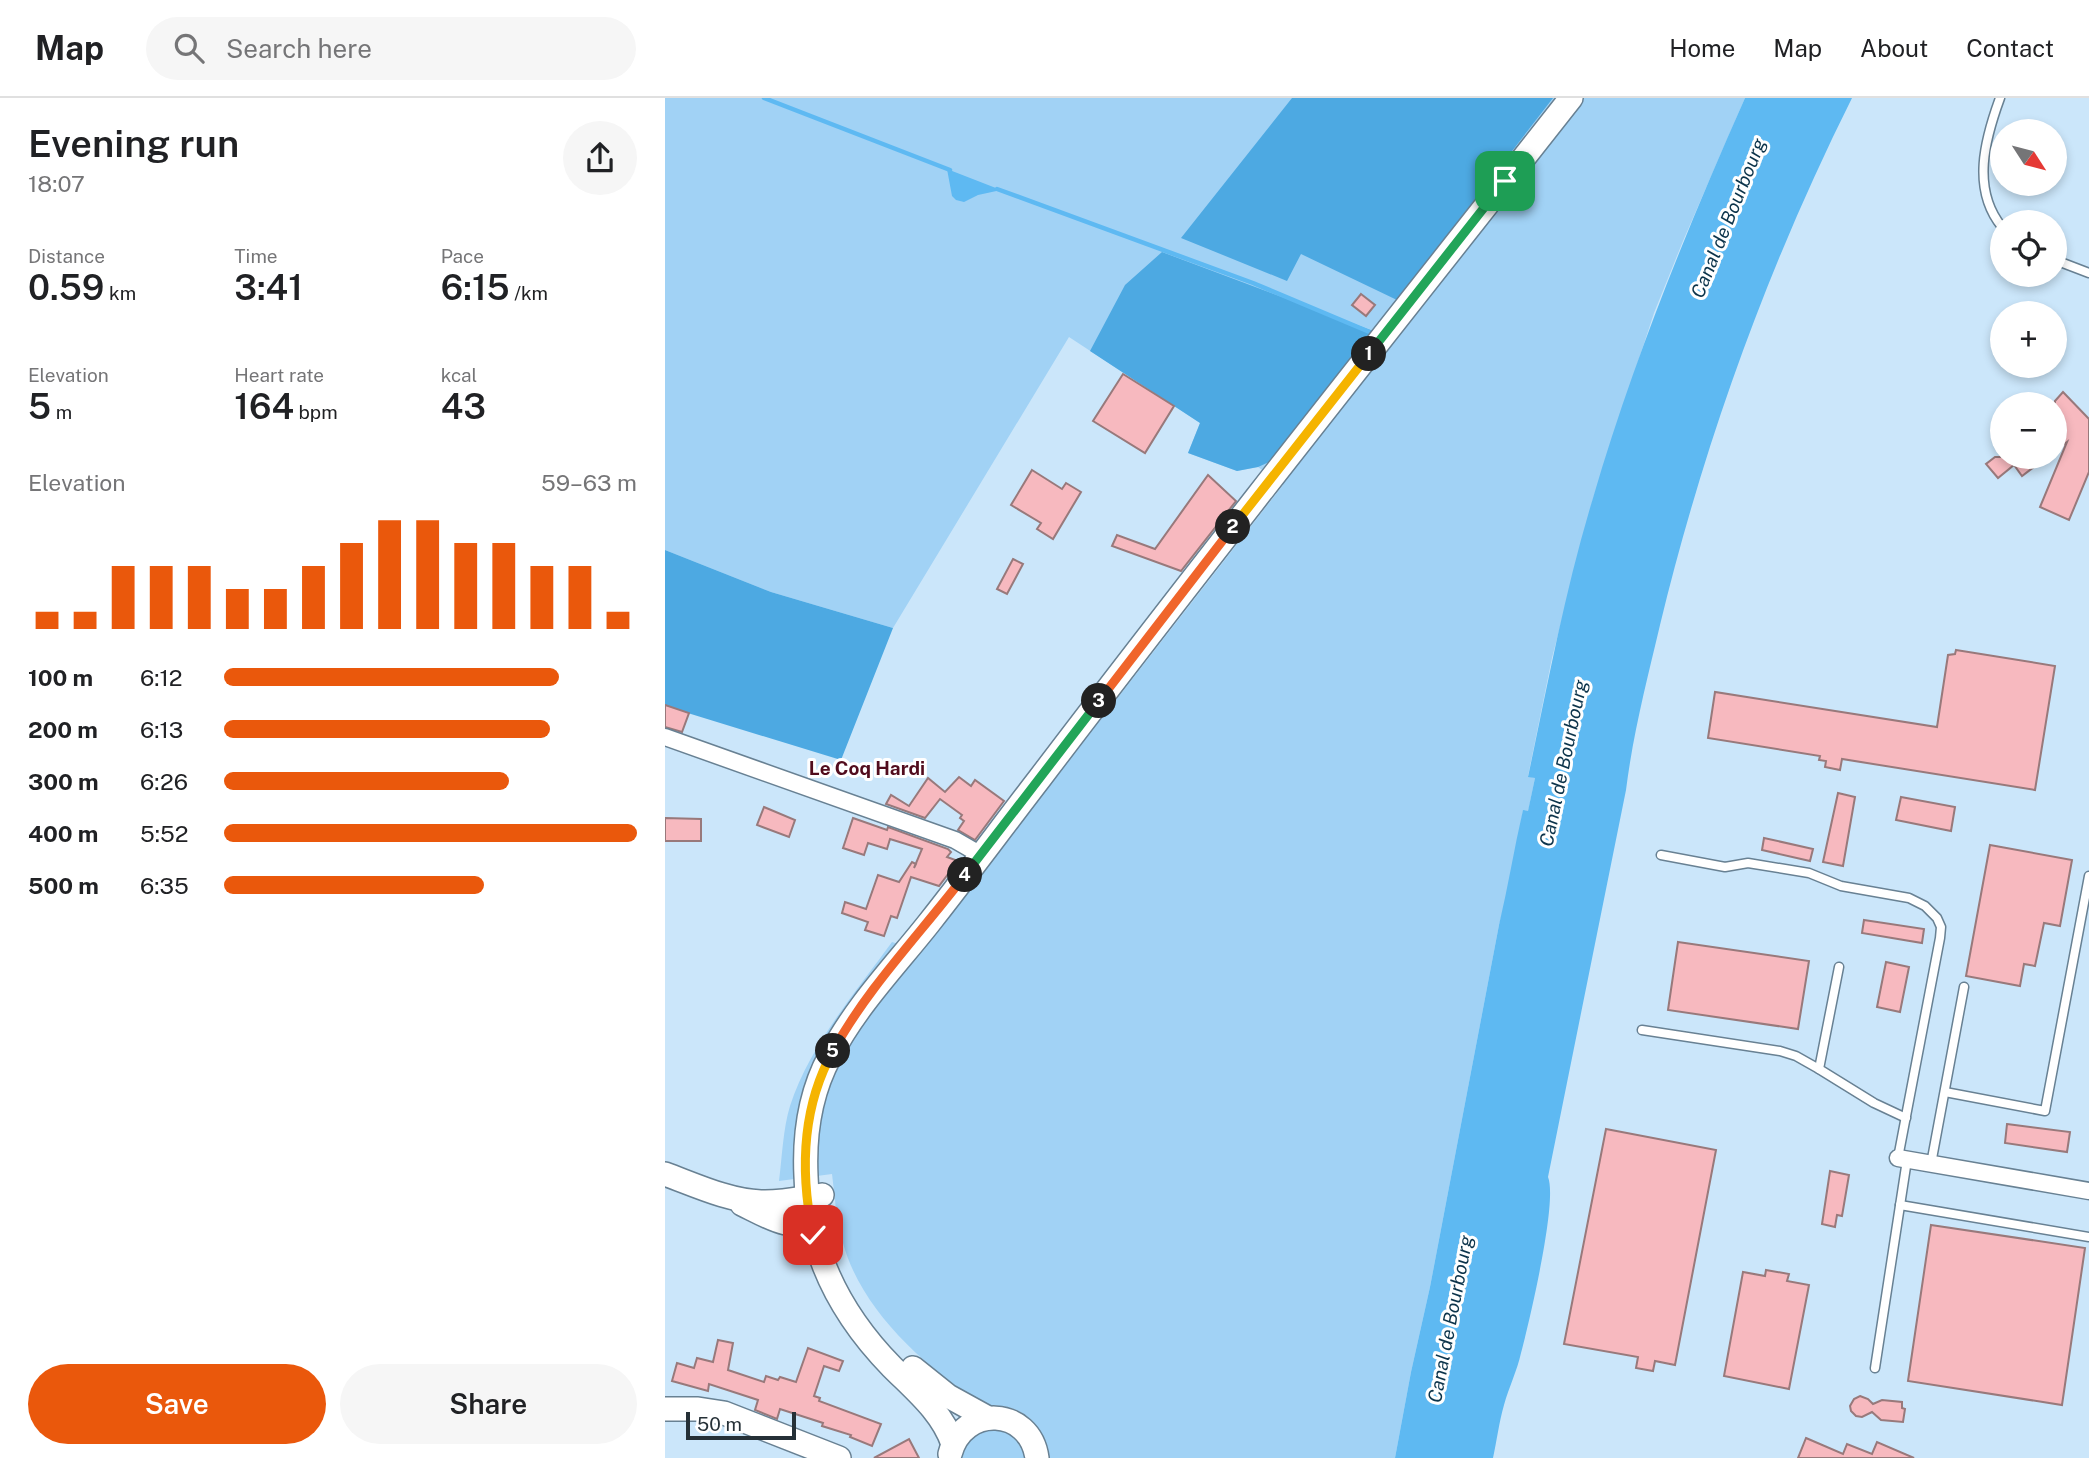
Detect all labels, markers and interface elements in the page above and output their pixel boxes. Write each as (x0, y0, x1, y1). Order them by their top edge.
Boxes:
search box (146, 17, 636, 80)
text: Map (35, 29, 104, 67)
icon: search (170, 29, 208, 67)
text: Search here (226, 33, 372, 64)
text: Home (1669, 34, 1735, 62)
text: Map (1773, 34, 1822, 62)
text: About (1860, 34, 1928, 62)
text: Contact (1966, 34, 2054, 62)
north arrow (1990, 119, 2067, 196)
map controls (1990, 119, 2067, 469)
text: Evening run (28, 121, 239, 166)
button: share (563, 121, 637, 195)
water label: Canal de Bourbourg (1686, 134, 1770, 301)
pin (1475, 151, 1535, 211)
icon: arrive (1486, 162, 1524, 200)
text: 18:07 (28, 170, 85, 197)
button: locate (1990, 210, 2067, 287)
text: Distance (28, 245, 105, 267)
text: Time (234, 245, 278, 267)
text: Pace (441, 245, 484, 267)
text: 0.59 (28, 267, 104, 308)
text: 3:41 (234, 267, 303, 308)
text: 6:15 (441, 267, 510, 308)
text: km (104, 282, 136, 304)
text: /km (510, 282, 548, 304)
button: + (1990, 301, 2067, 378)
pin: 1 (1351, 336, 1387, 372)
text: 1 (1364, 342, 1373, 364)
text: Elevation (28, 364, 109, 386)
text: Heart rate (234, 364, 324, 386)
text: kcal (441, 364, 477, 386)
text: 5 (28, 386, 51, 427)
text: 164 (234, 386, 294, 427)
text: 43 (441, 386, 486, 427)
button: − (1990, 392, 2067, 469)
text: m (51, 401, 72, 423)
text: bpm (294, 401, 338, 423)
text: Elevation (28, 469, 126, 496)
text: 59–63 m (541, 469, 637, 496)
pin: 2 (1215, 510, 1251, 544)
text: 2 (1226, 515, 1239, 537)
text: 100 m (28, 664, 93, 691)
text: 6:12 (140, 664, 183, 691)
water label: Canal de Bourbourg (1535, 677, 1592, 848)
pin: 3 (1081, 684, 1117, 718)
text: 3 (1092, 689, 1105, 711)
text: 200 m (28, 716, 98, 743)
text: 6:13 (140, 716, 183, 743)
district label: Le Coq Hardi (809, 757, 925, 779)
text: 300 m (28, 768, 99, 795)
text: 6:26 (140, 768, 188, 795)
text: 400 m (28, 820, 98, 847)
text: 5:52 (140, 820, 188, 847)
pin: 4 (947, 858, 983, 892)
text: 4 (958, 863, 971, 885)
text: 500 m (28, 872, 99, 899)
text: 6:35 (140, 872, 189, 899)
pin: 5 (815, 1034, 851, 1068)
text: 5 (826, 1039, 839, 1061)
pin (783, 1205, 843, 1265)
icon: check (794, 1216, 832, 1254)
water label: Canal de Bourbourg (1423, 1233, 1477, 1405)
button: Save (28, 1364, 326, 1444)
button: Share (340, 1364, 637, 1444)
scale bar (686, 1409, 796, 1441)
text: 50 m (697, 1413, 742, 1435)

